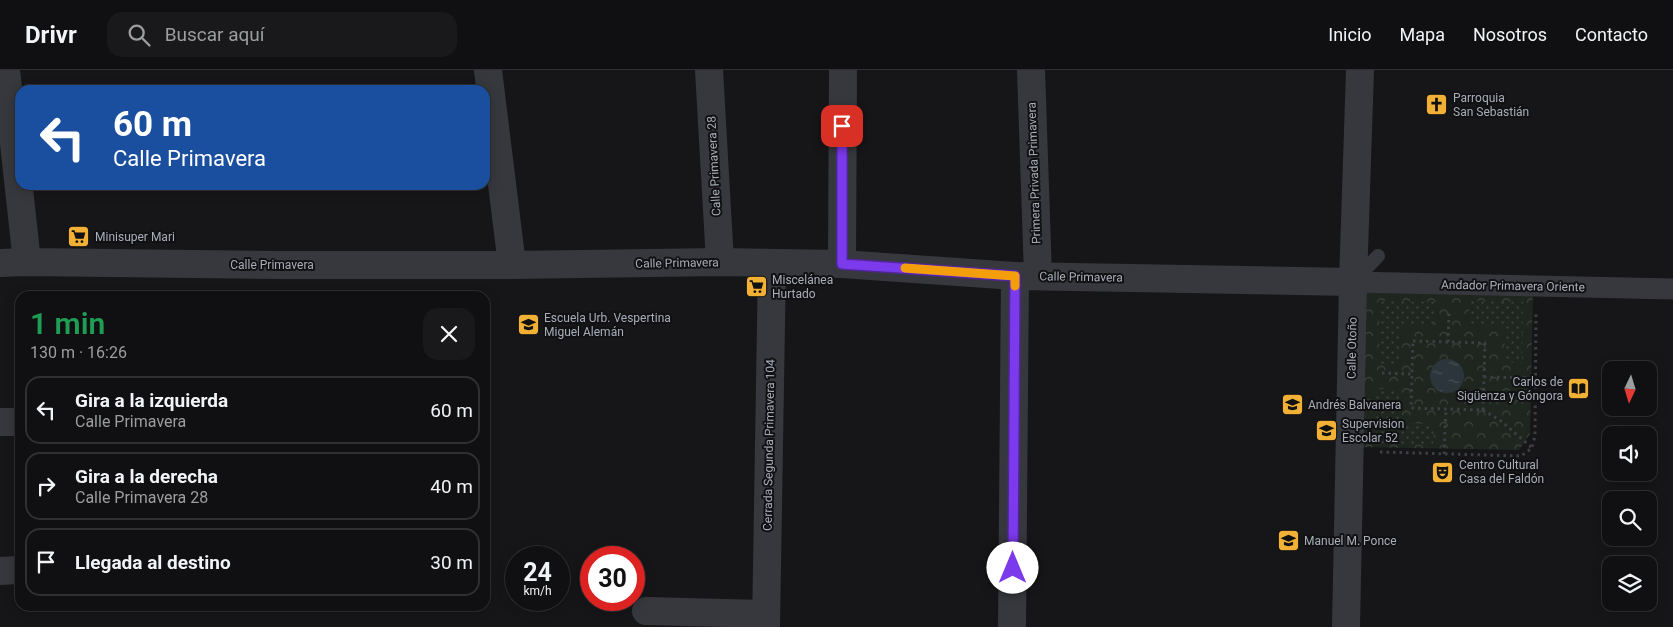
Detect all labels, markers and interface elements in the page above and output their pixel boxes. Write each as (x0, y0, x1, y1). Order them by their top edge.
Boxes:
search box (107, 12, 457, 57)
text: Drivr (25, 21, 77, 49)
icon: search (125, 21, 153, 49)
text: Buscar aquí (165, 23, 265, 46)
text: Inicio (1328, 24, 1372, 45)
text: Mapa (1400, 24, 1445, 45)
text: Nosotros (1473, 24, 1547, 45)
text: Contacto (1575, 24, 1648, 45)
place label: Parroquia San Sebastián (1453, 91, 1529, 119)
church icon: Parroquia San Sebastián (1425, 93, 1449, 117)
street label: Primera Privada Primavera (1025, 102, 1043, 244)
text: 60 m (113, 104, 192, 145)
icon: left (30, 105, 95, 170)
pin (821, 105, 863, 147)
icon: arrive (828, 112, 856, 140)
street label: Calle Primavera 28 (704, 115, 724, 216)
text: Calle Primavera (113, 146, 266, 171)
supermarket icon: Minisuper Mari (67, 225, 91, 249)
place label: Minisuper Mari (95, 230, 175, 244)
street label: Calle Primavera (635, 255, 719, 271)
street label: Calle Primavera (230, 258, 314, 272)
street label: Calle Primavera (1039, 269, 1123, 285)
place label: Miscelánea Hurtado (772, 273, 833, 301)
supermarket icon: Miscelánea Hurtado (744, 275, 768, 299)
street label: Andador Primavera Oriente (1441, 278, 1585, 294)
text: 1 min (30, 306, 105, 341)
button: close (423, 308, 475, 360)
place label: Escuela Urb. Vespertina Miguel Alemán (544, 311, 671, 339)
school or university icon: Escuela Urb. Vespertina Miguel Alemán (516, 313, 540, 337)
street label: Calle Otoño (1344, 317, 1360, 379)
text: 130 m · 16:26 (30, 343, 127, 362)
street label: Cerrada Segunda Primavera 104 (761, 359, 778, 531)
north arrow (1602, 361, 1658, 416)
map controls (1602, 361, 1657, 611)
place label: Carlos de Sigüenza y Góngora (1457, 375, 1563, 403)
library icon: Carlos de Sigüenza y Góngora (1567, 377, 1591, 401)
text: Gira a la izquierda (75, 389, 228, 412)
school or university icon: Andrés Balvanera (1280, 393, 1304, 417)
icon: left (32, 396, 60, 424)
place label: Andrés Balvanera (1308, 398, 1401, 412)
text: 60 m (430, 399, 473, 422)
text: Calle Primavera (75, 412, 186, 431)
place label: Supervision Escolar 52 (1342, 417, 1404, 445)
school or university icon: Supervision Escolar 52 (1314, 419, 1338, 443)
button: sound (1602, 426, 1657, 481)
place label: Centro Cultural Casa del Faldón (1459, 458, 1544, 486)
theatre icon: Centro Cultural Casa del Faldón (1431, 460, 1455, 484)
text: Gira a la derecha (75, 465, 218, 488)
icon: right (32, 472, 60, 500)
text: 40 m (430, 475, 473, 498)
text: Calle Primavera 28 (75, 488, 208, 507)
button: search (1602, 491, 1657, 546)
school or university icon: Manuel M. Ponce (1276, 529, 1300, 553)
place label: Manuel M. Ponce (1304, 534, 1397, 548)
position arrow (986, 541, 1038, 593)
speed limit sign: 30 (580, 546, 645, 611)
icon: arrive (32, 548, 60, 576)
text: Llegada al destino (75, 551, 231, 574)
text: 30 m (430, 551, 473, 574)
button: layers (1602, 556, 1657, 611)
text: 24 (523, 558, 552, 587)
text: km/h (523, 584, 552, 598)

